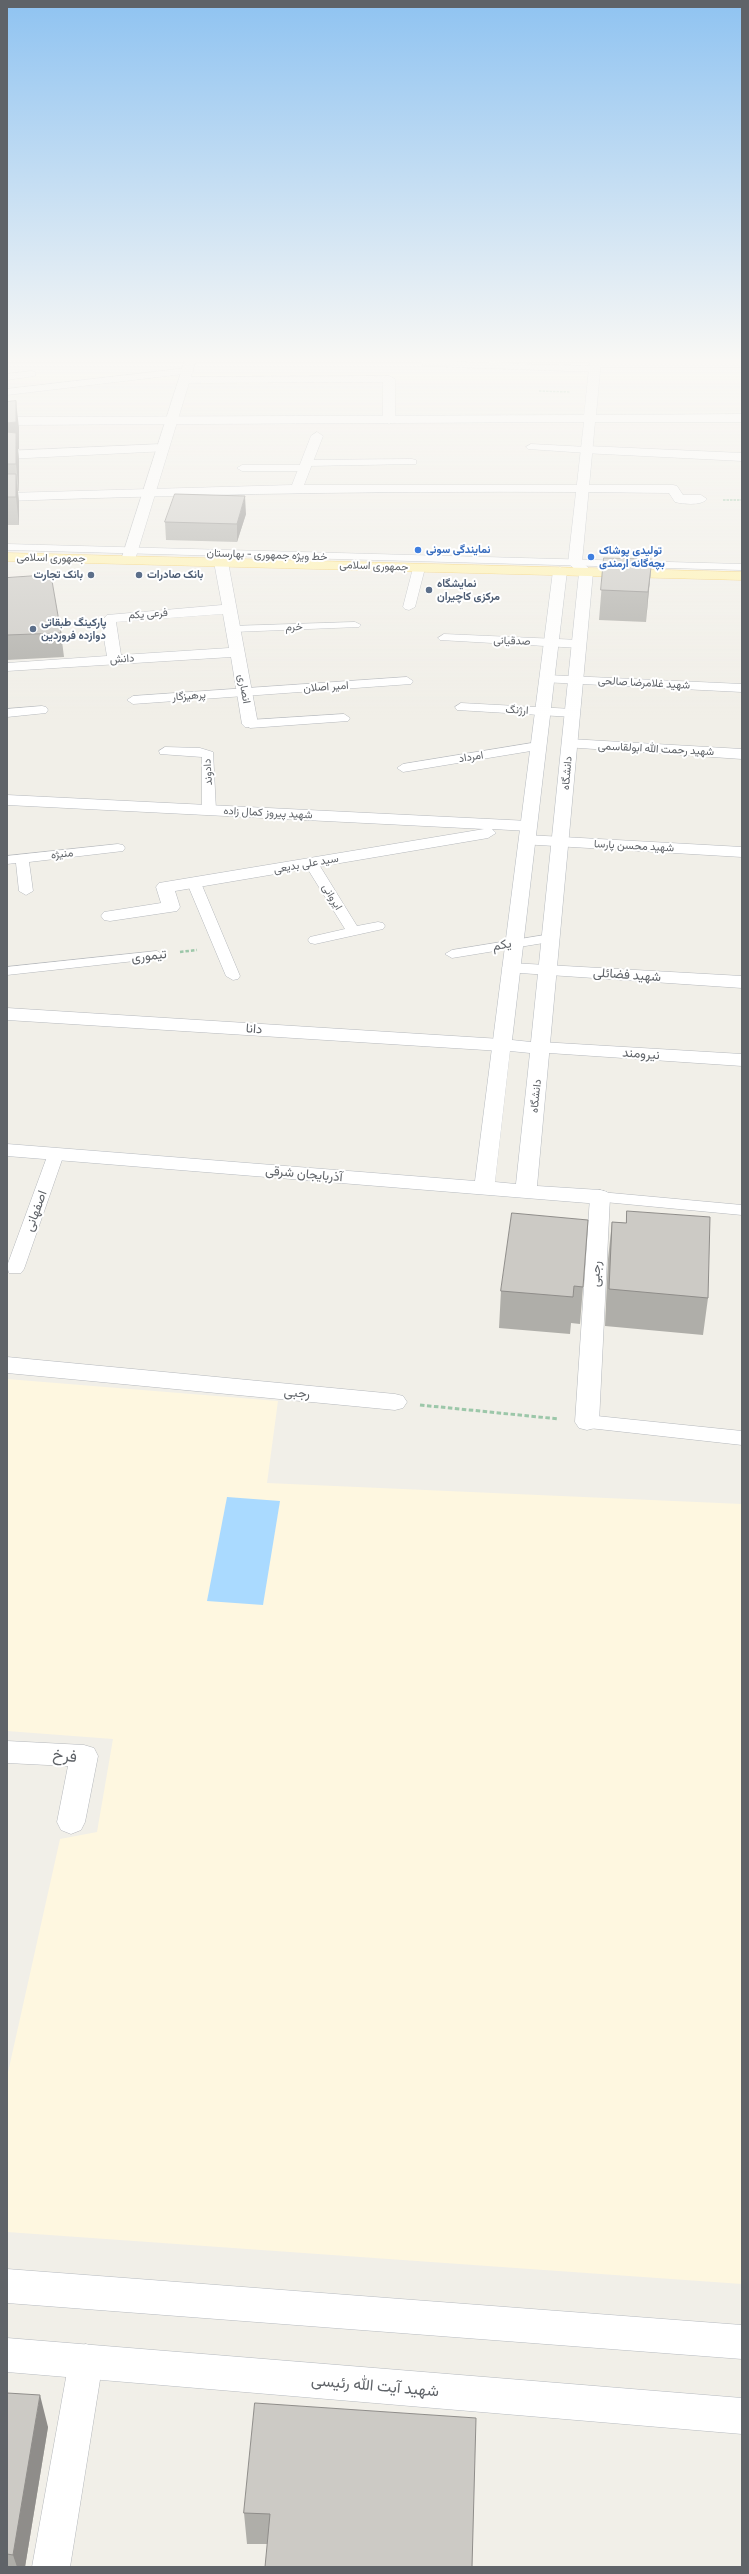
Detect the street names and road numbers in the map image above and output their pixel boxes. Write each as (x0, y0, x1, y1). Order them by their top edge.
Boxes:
street label: خط ویژه جمهوری - بهارستان (206, 546, 328, 564)
street label: جمهوری اسلامی (16, 551, 86, 565)
street label: جمهوری اسلامی (339, 558, 409, 574)
street label: فرعی یکم (128, 606, 168, 622)
street label: خرم (285, 620, 303, 634)
street label: صدقیانی (493, 634, 531, 648)
street label: دانش (109, 652, 135, 666)
street label: انصاری (235, 673, 253, 705)
street label: شهید غلامرضا صالحی (597, 674, 691, 692)
street label: امیر اصلان (303, 679, 349, 695)
street label: پرهیزگار (172, 688, 206, 704)
street label: ارژنگ (505, 703, 529, 717)
street label: شهید رحمت الله ابولقاسمی (597, 739, 715, 759)
street label: امرداد (458, 749, 484, 765)
street label: دانشگاه (559, 756, 575, 790)
street label: دادوند (201, 758, 215, 786)
street label: شهید پیروز کمال زاده (223, 804, 313, 822)
street label: شهید محسن پارسا (594, 837, 674, 855)
street label: منیژه (50, 846, 74, 862)
street label: سید علی بدیعی (272, 852, 340, 876)
street label: ایروانی (319, 882, 345, 912)
street label: یکم (491, 936, 513, 954)
street label: تیموری (131, 946, 167, 966)
street label: شهید فضائلی (592, 965, 662, 985)
street label: دانا (245, 1021, 263, 1037)
street label: نیرومند (622, 1045, 660, 1063)
street label: دانشگاه (528, 1078, 544, 1114)
street label: آذربایجان شرقی (265, 1163, 343, 1185)
street label: اصفهانی (21, 1188, 51, 1234)
street label: رجبی (588, 1260, 604, 1288)
street label: رجبی (283, 1384, 311, 1402)
street label: فرخ (52, 1745, 78, 1767)
street label: شهید آیت الله رئیسی (310, 2371, 440, 2401)

